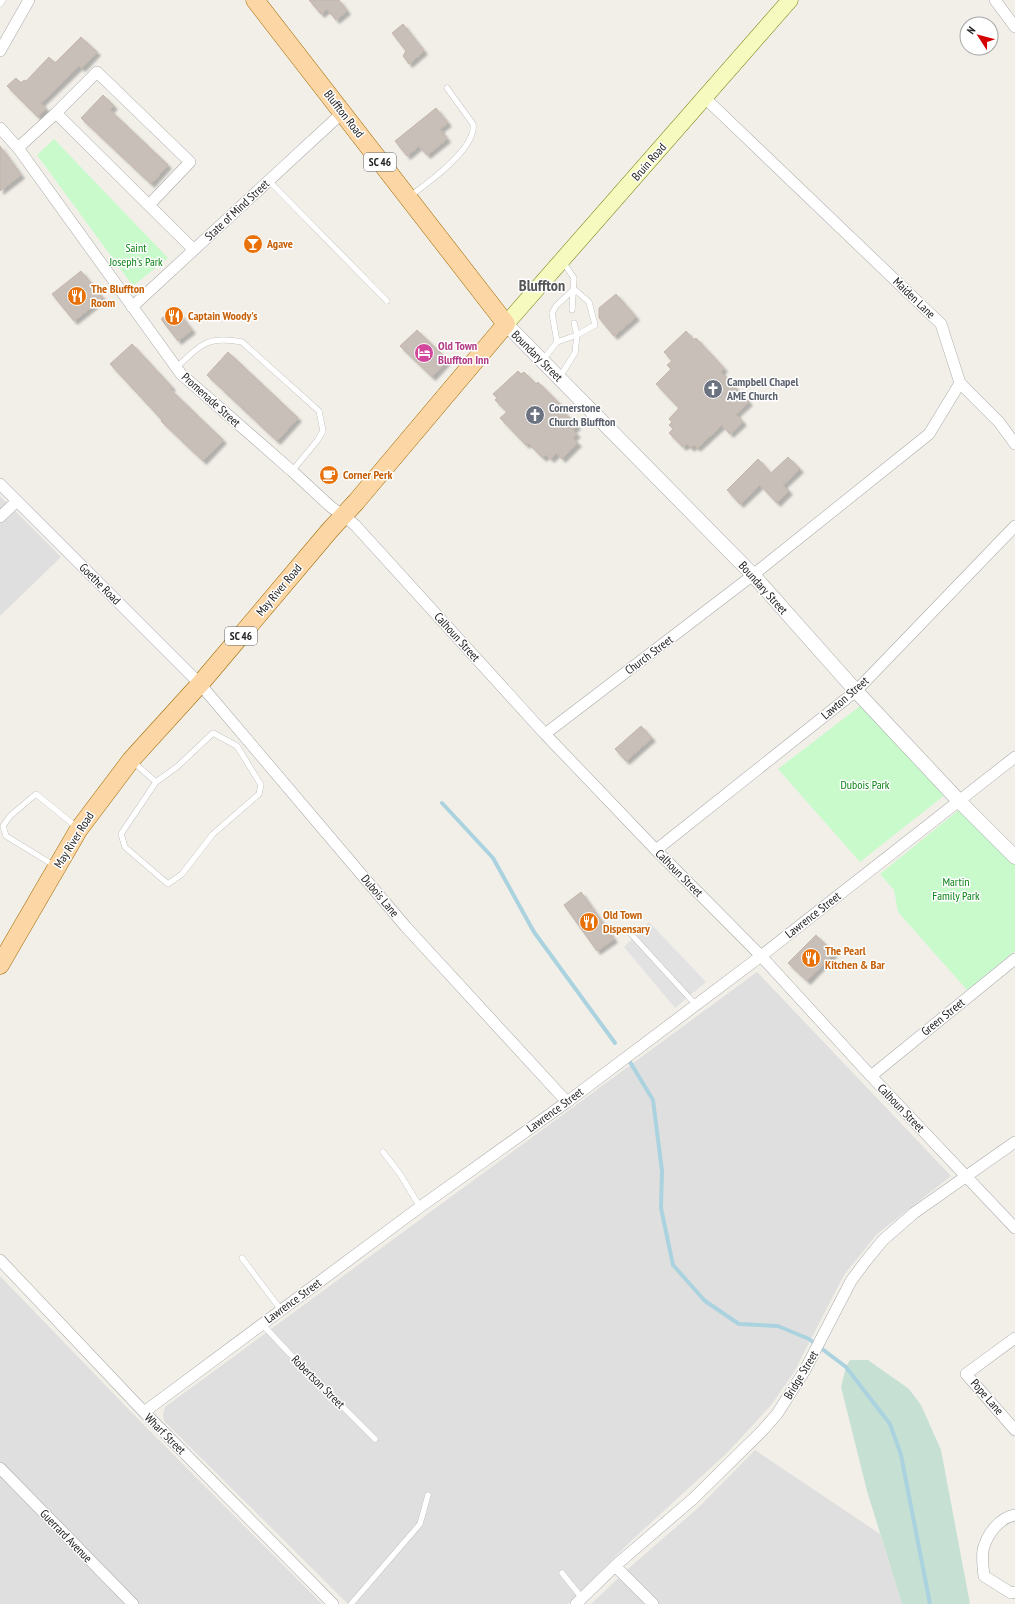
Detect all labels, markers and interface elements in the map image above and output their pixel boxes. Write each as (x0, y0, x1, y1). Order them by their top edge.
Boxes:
north arrow (959, 16, 999, 56)
text: N (963, 24, 978, 37)
street label: Bluffton Road (321, 87, 368, 141)
street label: Bruin Road (628, 140, 669, 184)
road number: SC 46 (364, 153, 396, 171)
street label: State of Mind Street (201, 175, 273, 243)
bar icon: Agave (242, 233, 264, 255)
place label: Agave (266, 236, 293, 251)
park label: Saint Joseph's Park (108, 240, 163, 269)
street label: Maiden Lane (890, 274, 939, 321)
district label: Bluffton (519, 275, 565, 295)
place label: The Bluffton Room (91, 281, 144, 310)
restaurant icon: The Bluffton Room (66, 285, 88, 307)
restaurant icon: Captain Woody's (163, 305, 185, 327)
place label: Captain Woody's (188, 308, 257, 323)
street label: Boundary Street (509, 327, 567, 385)
place label: Old Town Bluffton Inn (438, 338, 489, 367)
hotel icon: Old Town Bluffton Inn (413, 342, 435, 364)
street label: Promenade Street (179, 369, 244, 430)
place label: Campbell Chapel AME Church (726, 374, 799, 403)
church icon: Campbell Chapel AME Church (702, 378, 724, 400)
place label: Cornerstone Church Bluffton (549, 400, 616, 429)
church icon: Cornerstone Church Bluffton (524, 404, 546, 426)
cafe icon: Corner Perk (318, 464, 340, 486)
place label: Corner Perk (343, 467, 393, 482)
street label: Boundary Street (736, 558, 792, 618)
street label: Goethe Road (76, 560, 124, 608)
street label: May River Road (252, 561, 305, 619)
street label: Calhoun Street (431, 609, 484, 665)
road number: SC 46 (225, 627, 257, 645)
street label: Church Street (622, 631, 676, 678)
street label: Lawton Street (818, 673, 872, 722)
park label: Dubois Park (841, 777, 890, 792)
street label: May River Road (50, 809, 97, 871)
street label: Calhoun Street (652, 846, 707, 900)
street label: Dubois Lane (358, 871, 403, 920)
park label: Martin Family Park (932, 874, 980, 903)
street label: Lawrence Street (782, 888, 844, 941)
place label: Old Town Dispensary (603, 907, 650, 936)
restaurant icon: Old Town Dispensary (578, 911, 600, 933)
place label: The Pearl Kitchen & Bar (825, 943, 885, 972)
restaurant icon: The Pearl Kitchen & Bar (800, 947, 822, 969)
street label: Green Street (918, 994, 968, 1039)
street label: Calhoun Street (875, 1080, 929, 1135)
street label: Lawrence Street (523, 1084, 587, 1135)
street label: Lawrence Street (261, 1275, 325, 1326)
street label: Bridge Street (780, 1347, 821, 1402)
street label: Robertson Street (289, 1352, 349, 1412)
street label: Pope Lane (968, 1376, 1007, 1418)
street label: Wharf Street (142, 1410, 189, 1458)
street label: Guerrard Avenue (37, 1506, 96, 1566)

